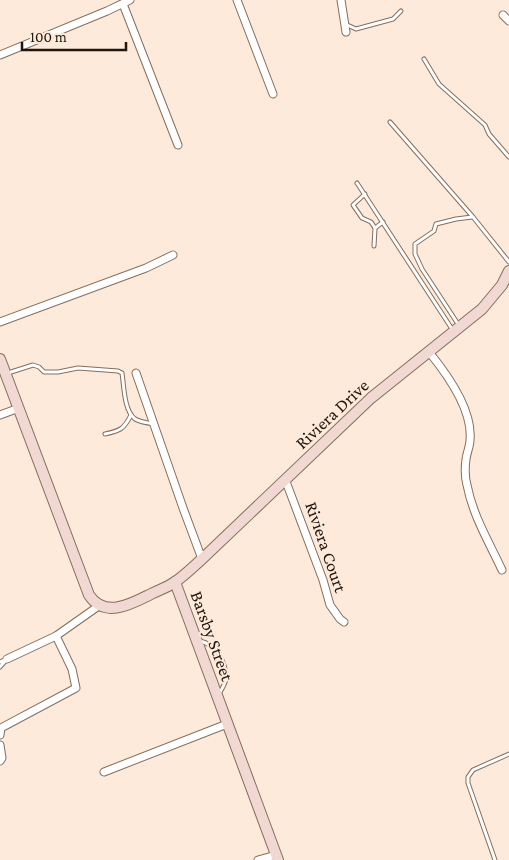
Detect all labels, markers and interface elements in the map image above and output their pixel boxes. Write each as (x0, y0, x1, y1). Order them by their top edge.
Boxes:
scale bar (22, 20, 126, 52)
text: 100 m (30, 29, 67, 45)
street label: Riviera Drive (291, 375, 373, 453)
street label: Riviera Court (301, 499, 351, 596)
street label: Barsby Street (186, 588, 238, 685)

